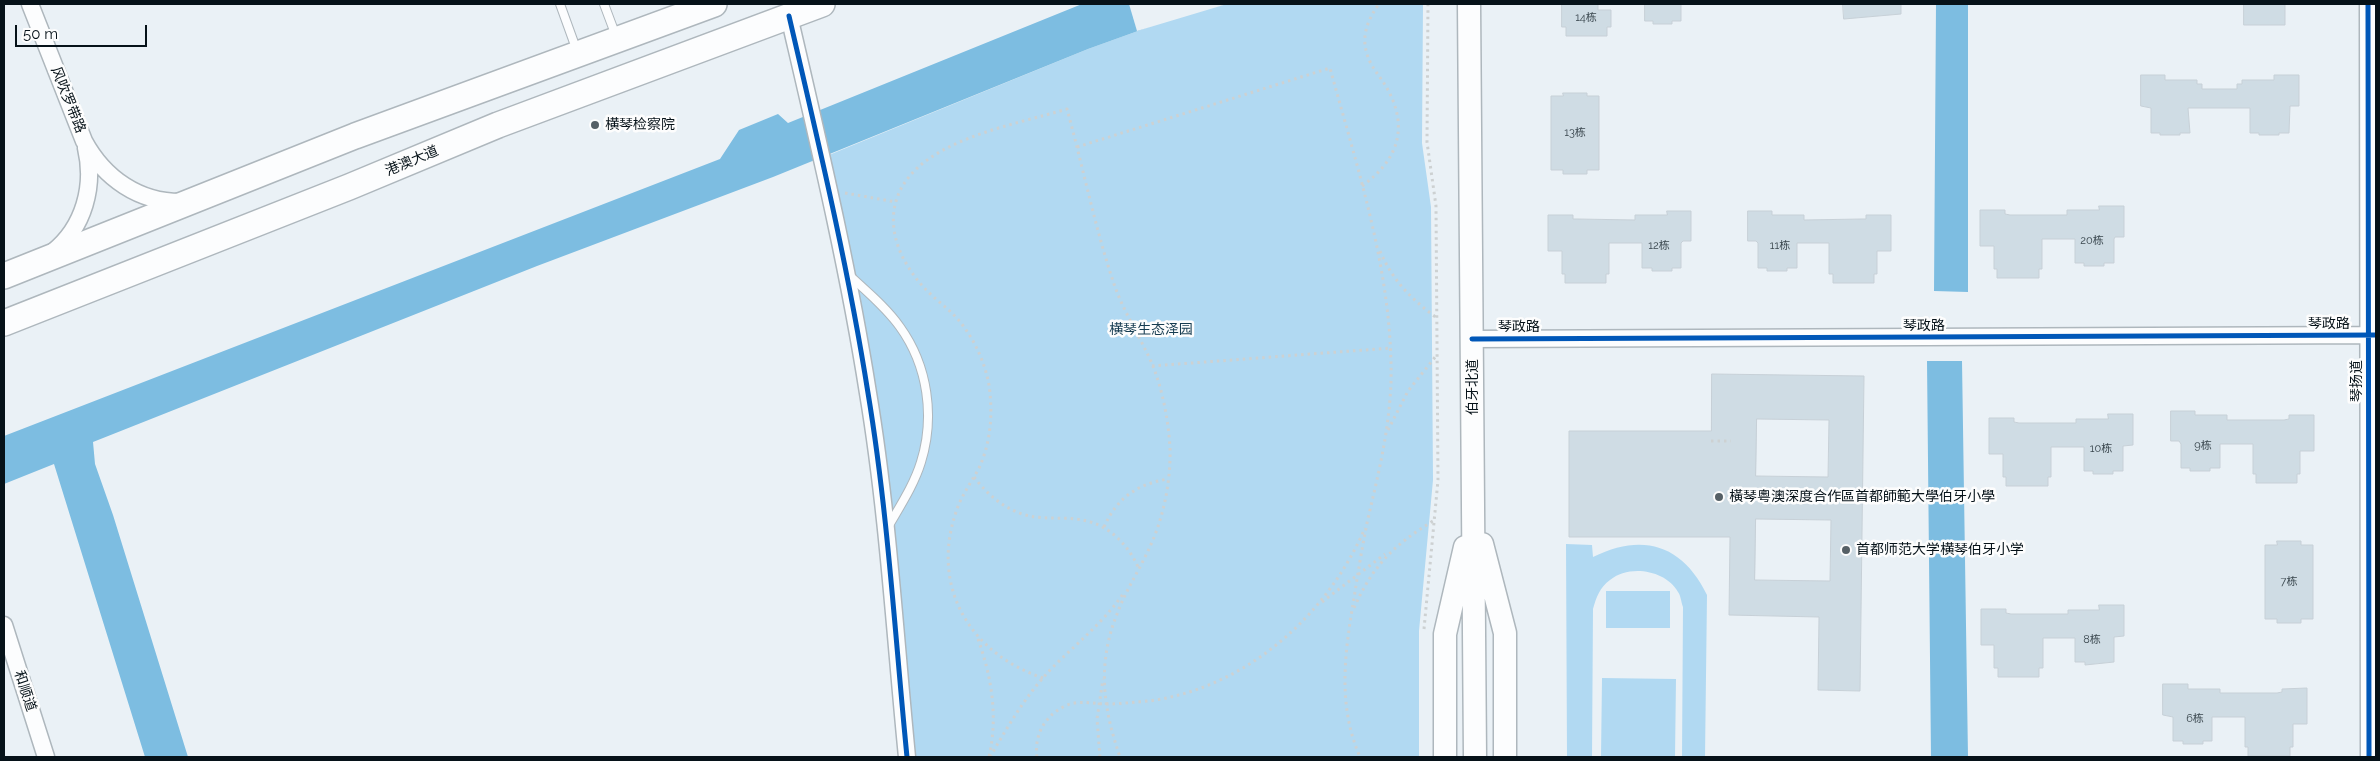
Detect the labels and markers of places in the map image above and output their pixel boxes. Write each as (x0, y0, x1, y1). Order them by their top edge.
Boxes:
place label: 横琴检察院 (605, 117, 675, 133)
marker: 横琴检察院 (589, 119, 601, 131)
place label: 橫琴粵澳深度合作區首都師範大學伯牙小學 (1729, 489, 1995, 505)
marker: 橫琴粵澳深度合作區首都師範大學伯牙小學 (1713, 491, 1725, 503)
place label: 首都师范大学横琴伯牙小学 (1856, 542, 2024, 558)
marker: 首都师范大学横琴伯牙小学 (1840, 544, 1852, 556)

